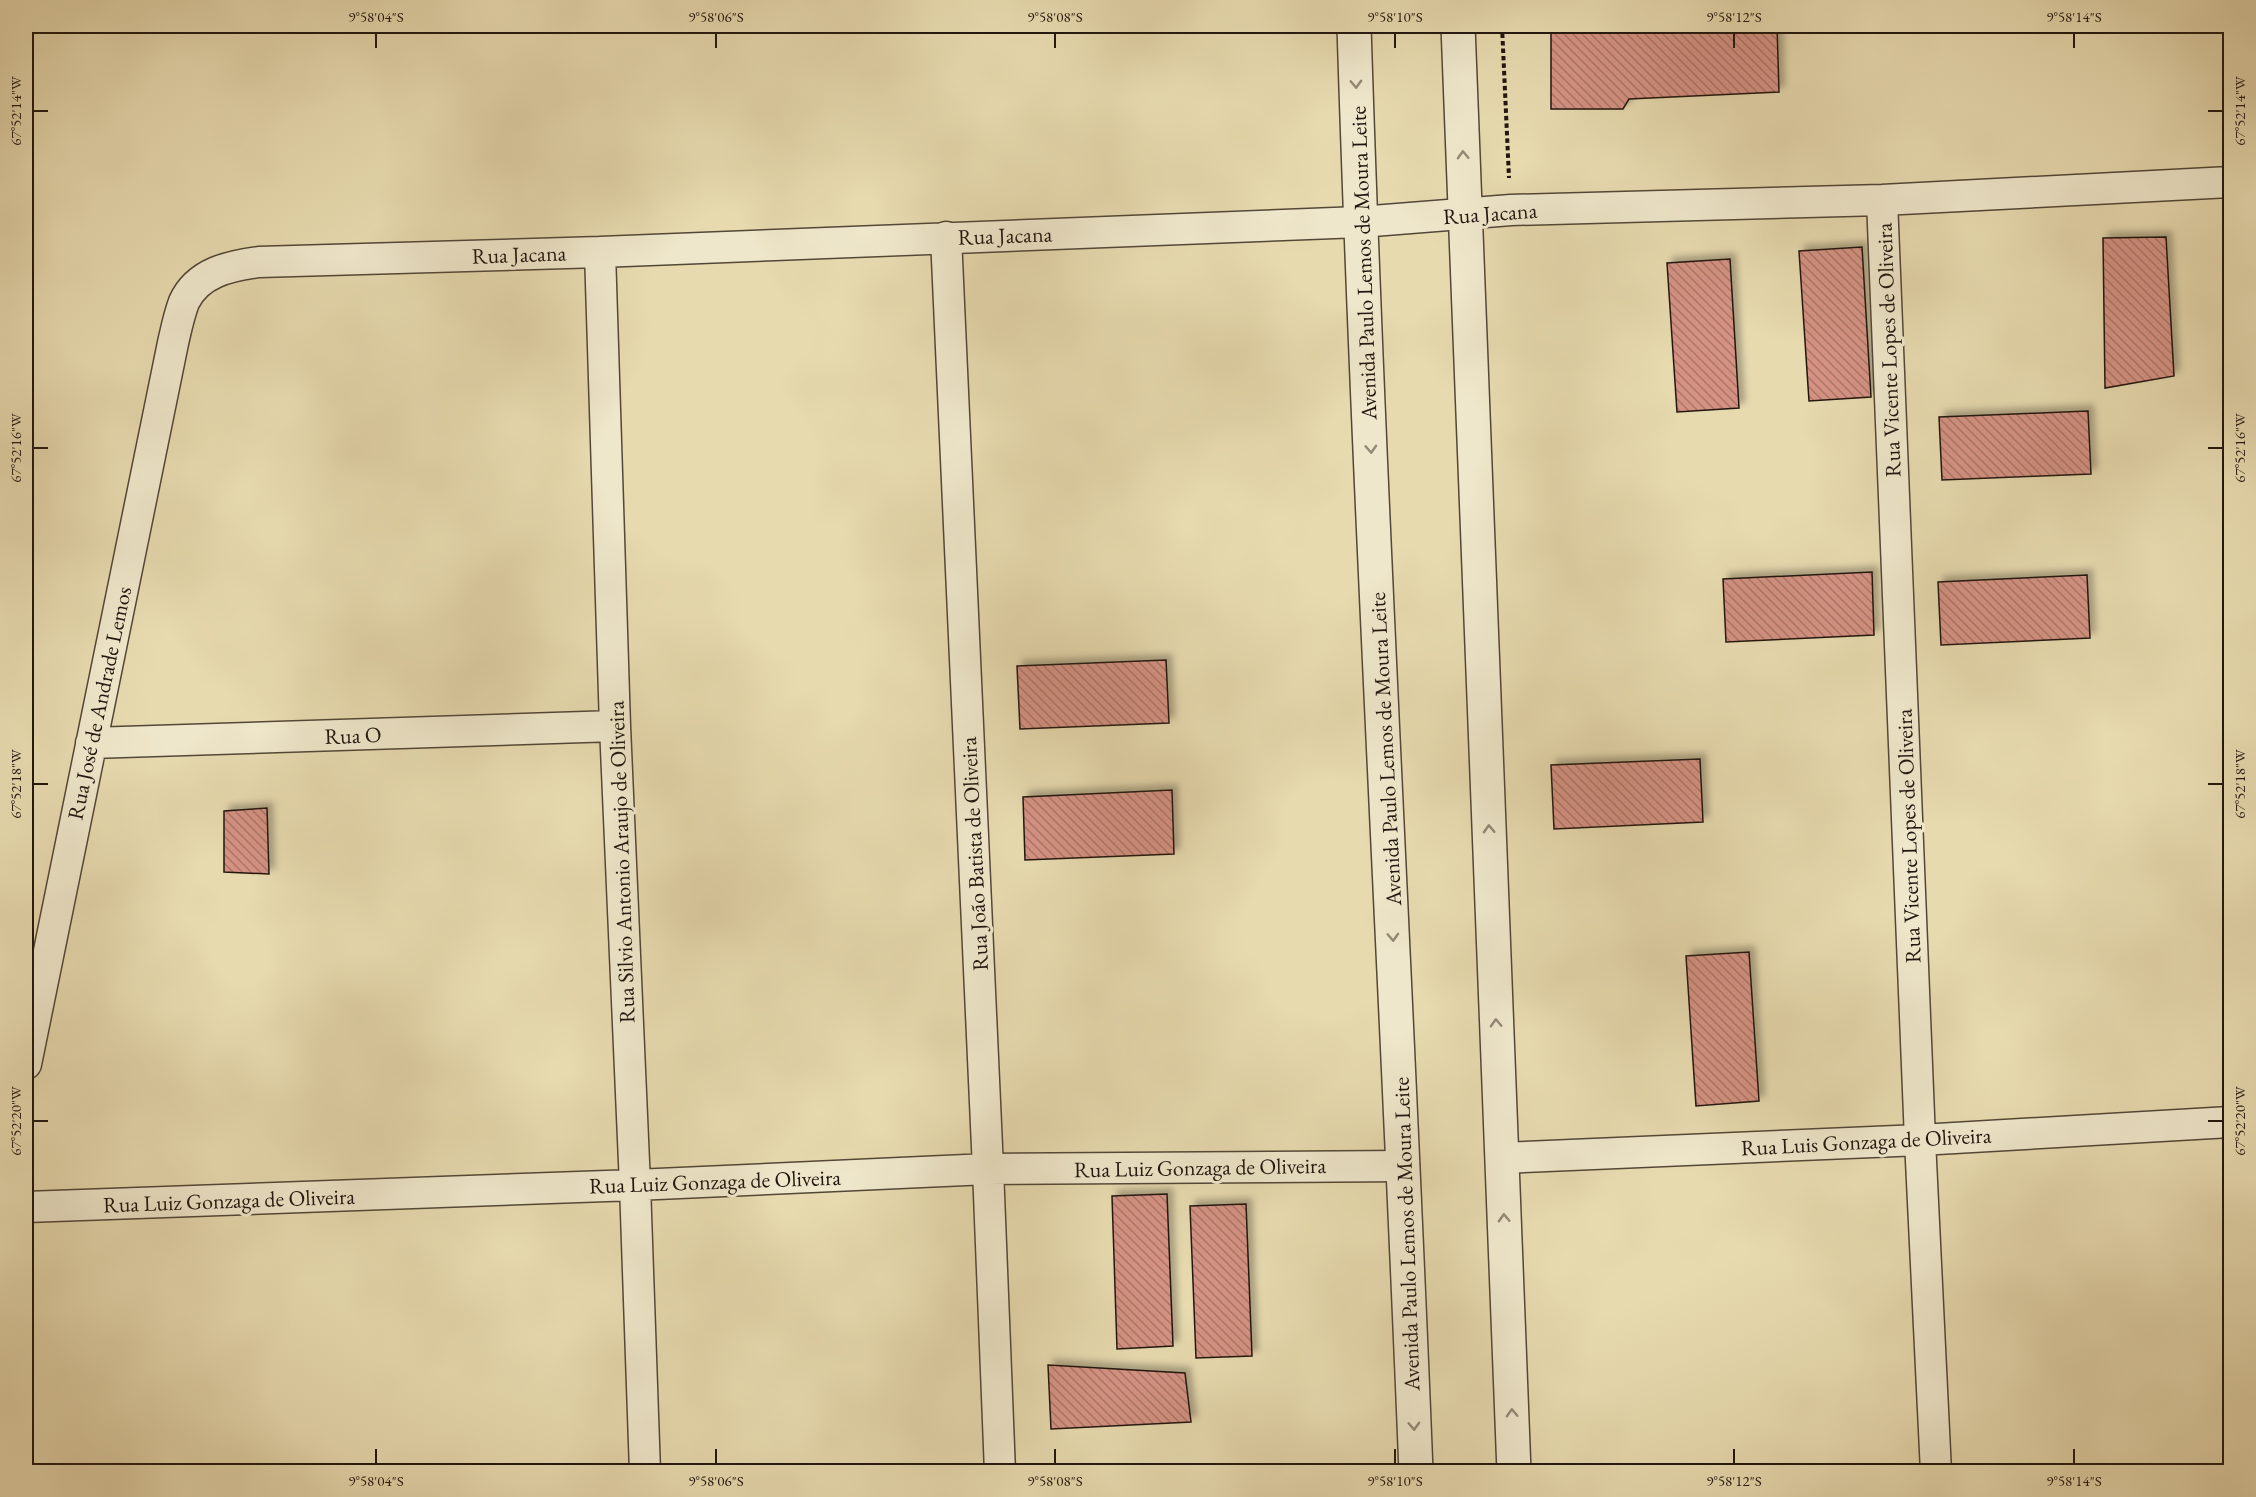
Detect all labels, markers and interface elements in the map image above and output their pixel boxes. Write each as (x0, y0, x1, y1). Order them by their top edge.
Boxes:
text: 9°58'04"S (348, 7, 404, 26)
text: 9°58'06"S (688, 7, 744, 26)
text: 9°58'08"S (1027, 7, 1083, 26)
text: 9°58'10"S (1367, 7, 1423, 26)
text: 9°58'12"S (1706, 7, 1762, 26)
text: 9°58'14"S (2046, 7, 2102, 26)
text: 67°52'14"W (6, 76, 25, 146)
text: 67°52'14"W (2230, 76, 2249, 146)
one-way arrow (1349, 79, 1362, 88)
street label: Avenida Paulo Lemos de Moura Leite (1344, 105, 1384, 422)
one-way arrow (1457, 151, 1469, 160)
street label: Rua Jacana (1442, 196, 1538, 231)
street label: Rua Jacana (957, 219, 1053, 252)
street label: Rua Vicente Lopes de Oliveira (1870, 222, 1907, 478)
street label: Rua Jacana (471, 238, 567, 271)
text: 67°52'16"W (6, 413, 25, 483)
text: 67°52'16"W (2230, 413, 2249, 483)
one-way arrow (1364, 444, 1377, 453)
street label: Rua José de Andrade Lemos (61, 584, 138, 822)
street label: Avenida Paulo Lemos de Moura Leite (1363, 591, 1408, 908)
street label: Rua Silvio Antonio Araujo de Oliveira (601, 700, 642, 1024)
street label: Rua Vicente Lopes de Oliveira (1890, 708, 1927, 964)
street label: Rua O (324, 720, 382, 751)
street label: Rua João Batista de Oliveira (954, 736, 995, 972)
text: 67°52'18"W (6, 749, 25, 819)
text: 67°52'18"W (2230, 749, 2249, 819)
one-way arrow (1482, 824, 1495, 833)
one-way arrow (1387, 932, 1400, 941)
one-way arrow (1490, 1019, 1503, 1028)
street label: Avenida Paulo Lemos de Moura Leite (1387, 1076, 1427, 1393)
text: 67°52'20"W (6, 1086, 25, 1156)
text: 67°52'20"W (2230, 1086, 2249, 1156)
street label: Rua Luis Gonzaga de Oliveira (1740, 1120, 1992, 1163)
street label: Rua Luiz Gonzaga de Oliveira (1074, 1151, 1327, 1184)
street label: Rua Luiz Gonzaga de Oliveira (589, 1163, 842, 1200)
street label: Rua Luiz Gonzaga de Oliveira (103, 1182, 356, 1219)
one-way arrow (1497, 1214, 1510, 1223)
one-way arrow (1505, 1409, 1518, 1418)
one-way arrow (1408, 1421, 1421, 1430)
text: 9°58'04"S (348, 1471, 404, 1490)
text: 9°58'06"S (688, 1471, 744, 1490)
text: 9°58'08"S (1027, 1471, 1083, 1490)
text: 9°58'10"S (1367, 1471, 1423, 1490)
text: 9°58'12"S (1706, 1471, 1762, 1490)
text: 9°58'14"S (2046, 1471, 2102, 1490)

